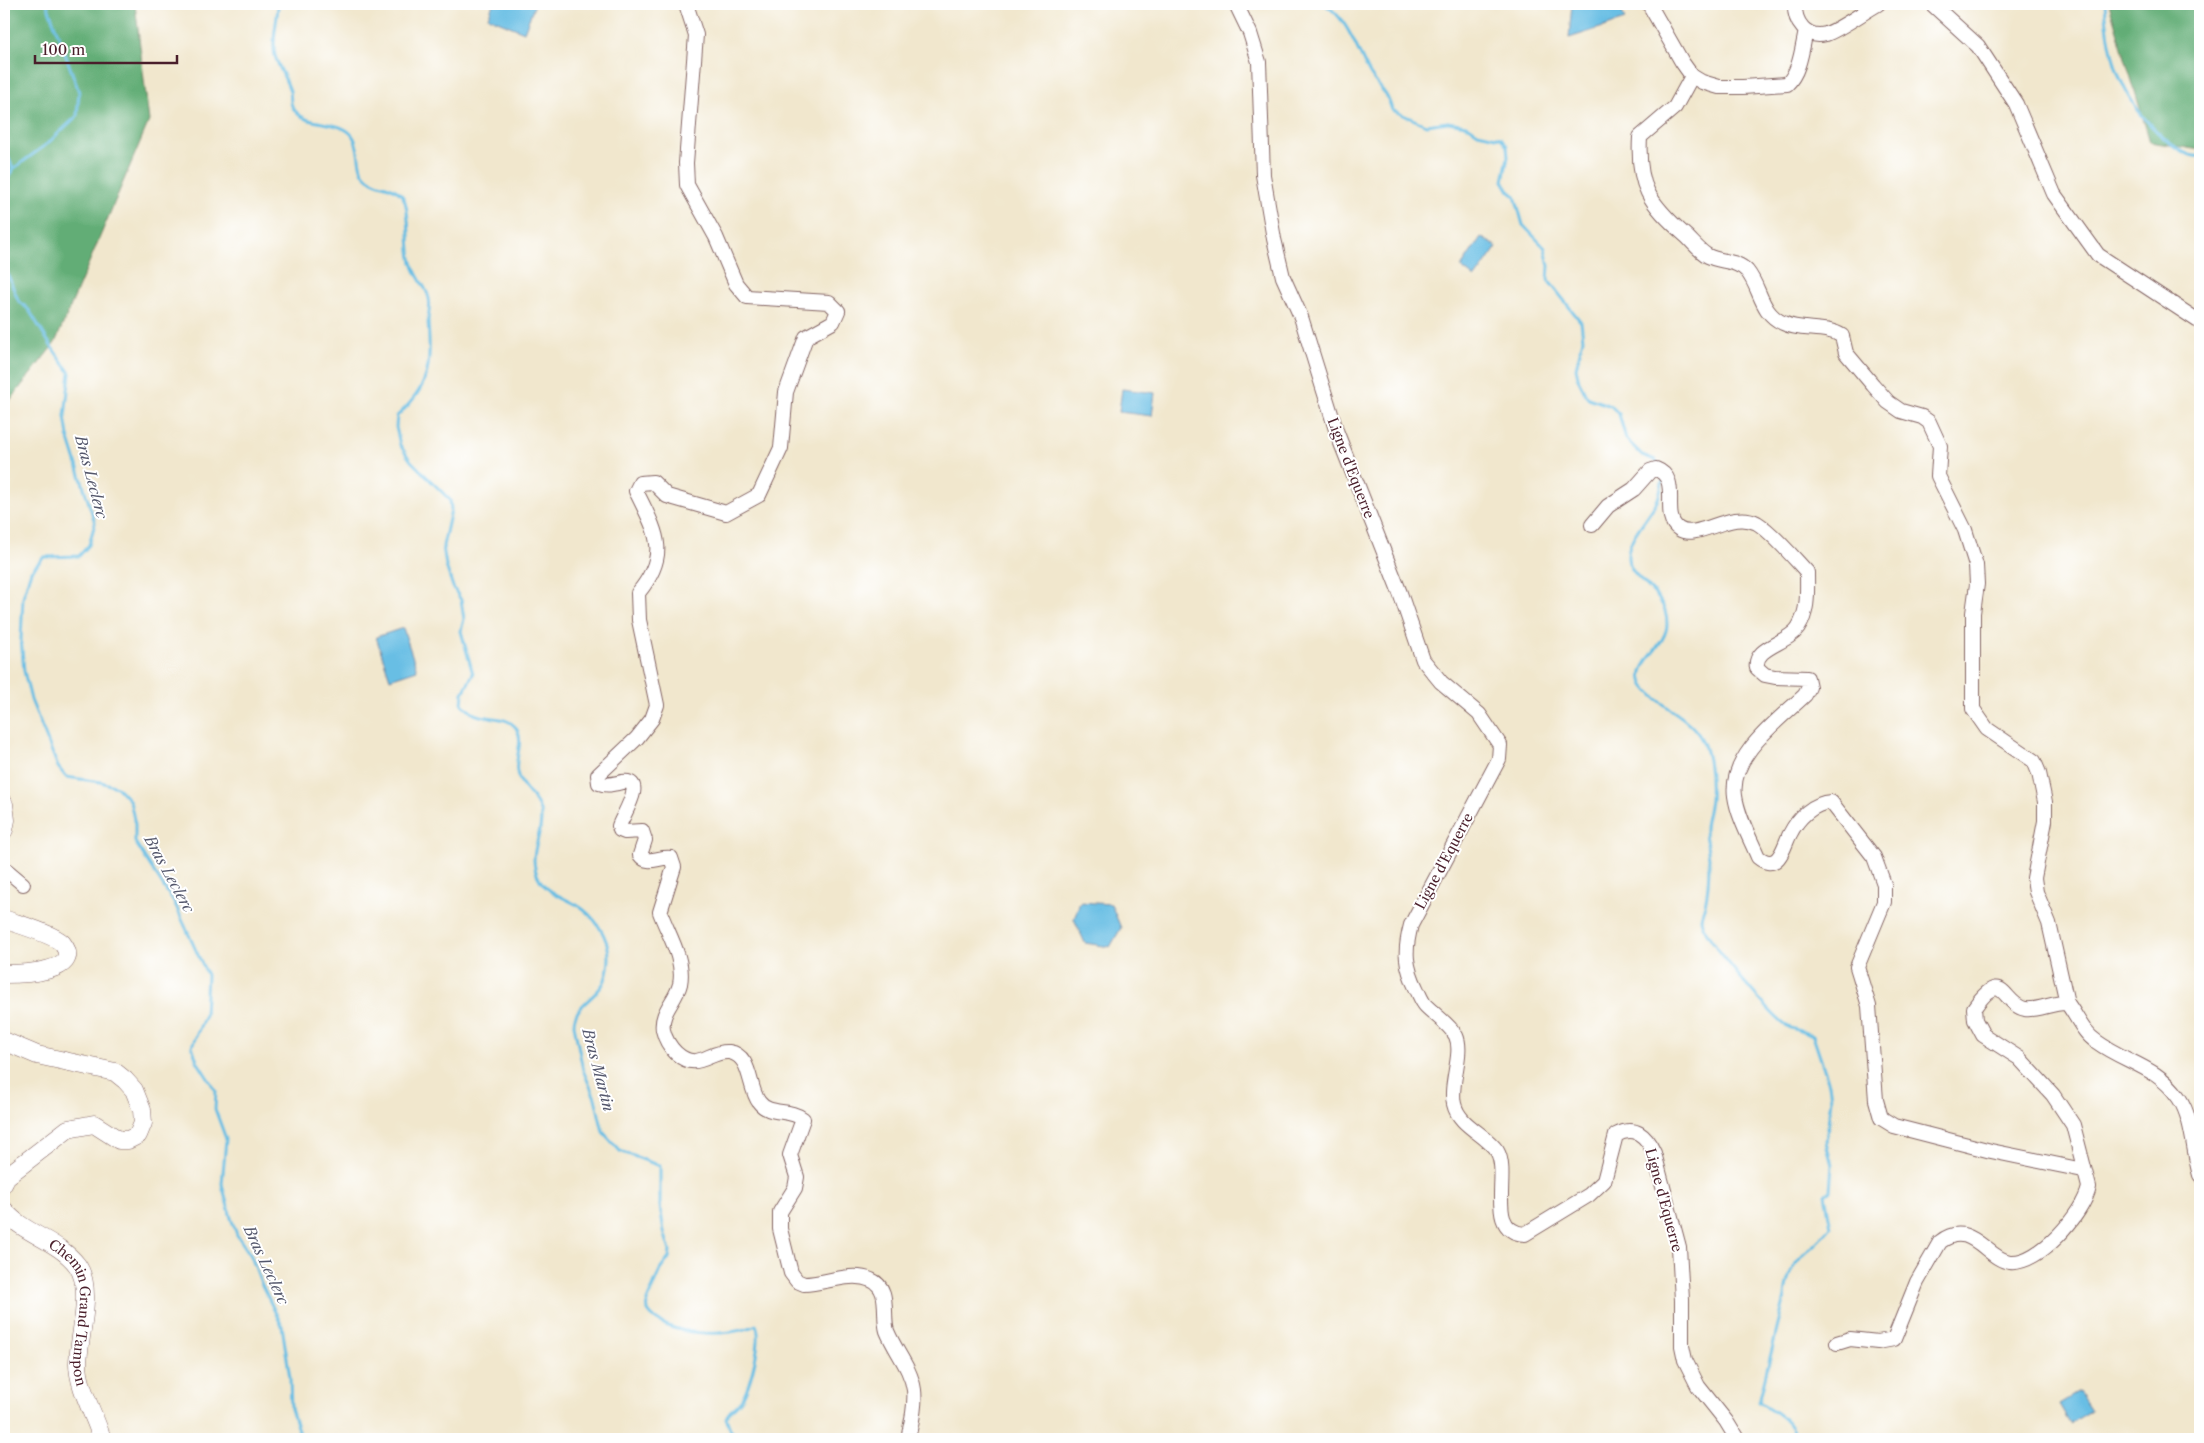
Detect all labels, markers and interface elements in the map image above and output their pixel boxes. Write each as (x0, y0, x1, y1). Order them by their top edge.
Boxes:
scale bar (35, 32, 178, 64)
text: 100 m (42, 40, 85, 59)
street label: Ligne d'Equerre (1323, 415, 1379, 521)
water label: Bras Leclerc (71, 432, 112, 521)
street label: Ligne d'Equerre (1411, 810, 1477, 912)
water label: Bras Leclerc (140, 831, 199, 916)
water label: Bras Martin (578, 1025, 619, 1113)
street label: Ligne d'Equerre (1641, 1146, 1687, 1254)
water label: Bras Leclerc (239, 1221, 293, 1308)
street label: Chemin Grand Tampon (45, 1235, 94, 1388)

